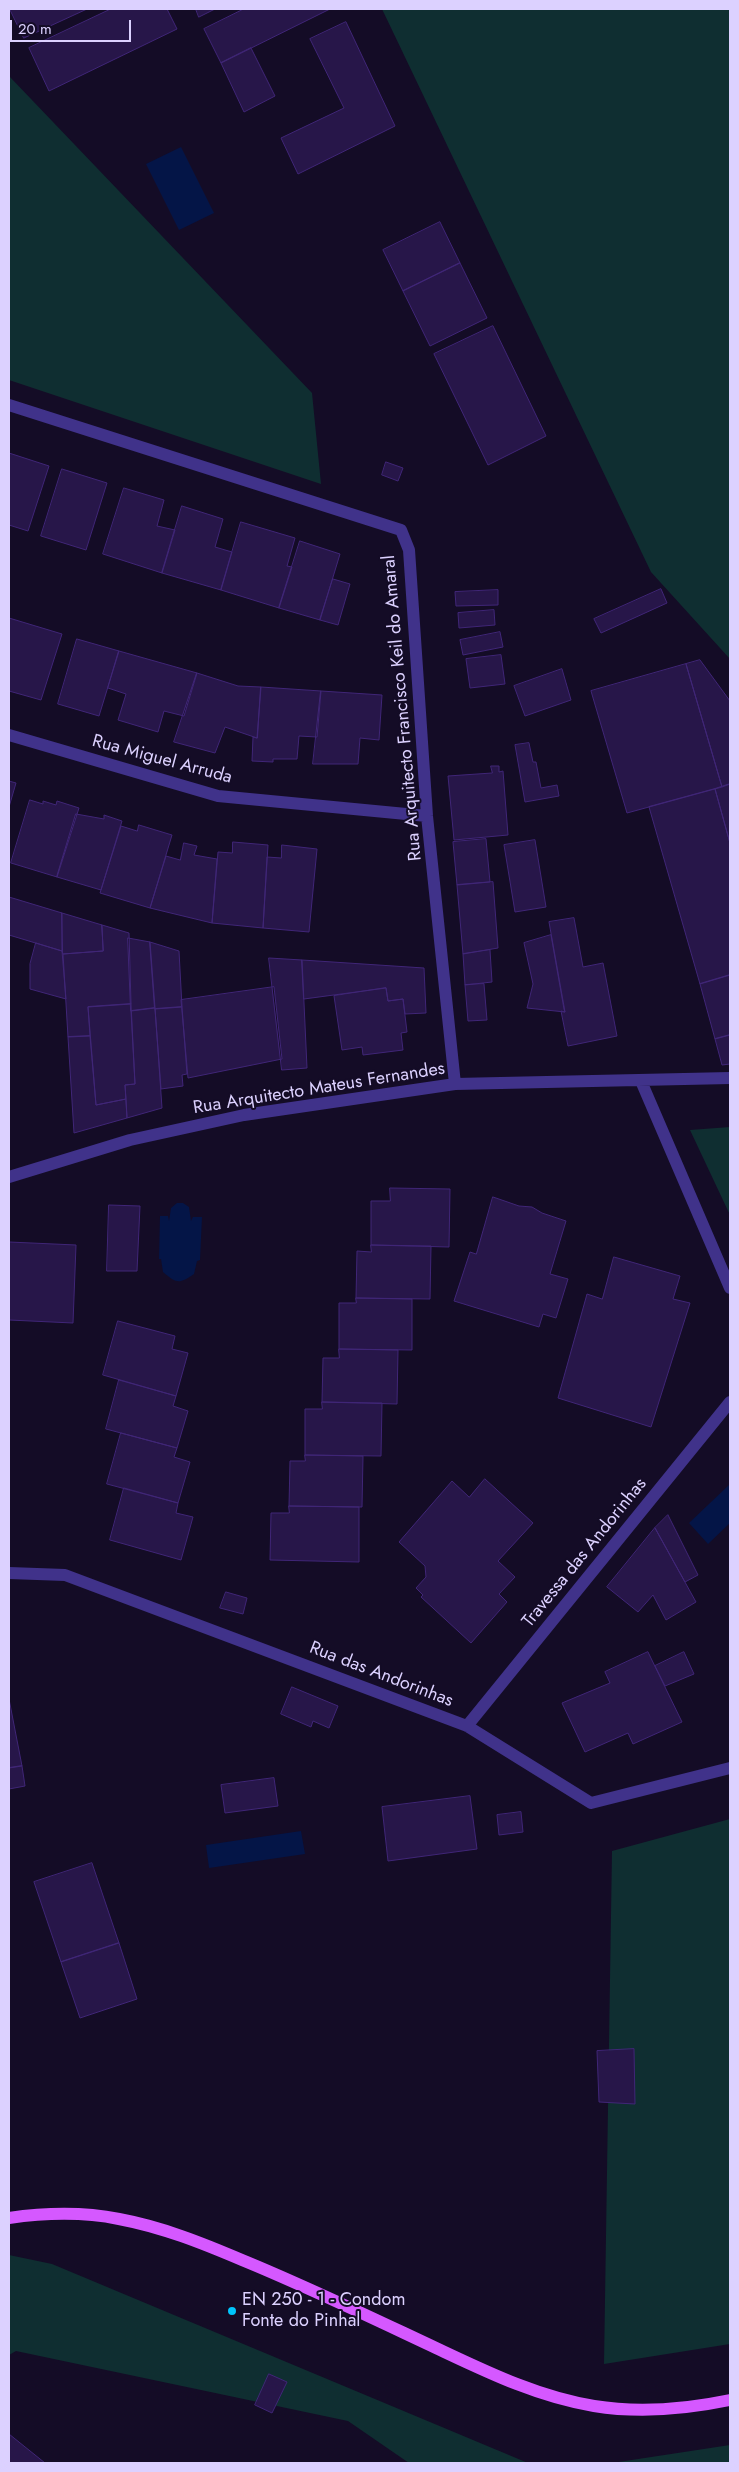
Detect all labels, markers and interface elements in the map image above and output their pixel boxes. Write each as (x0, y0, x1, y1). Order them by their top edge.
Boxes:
scale bar (12, 10, 134, 42)
text: 20 m (18, 18, 52, 40)
street label: Rua Arquitecto Francisco Keil do Amaral (379, 554, 427, 862)
street label: Rua Miguel Arruda (90, 731, 234, 789)
street label: Rua Arquitecto Mateus Fernandes (192, 1058, 446, 1120)
street label: Travessa das Andorinhas (518, 1474, 652, 1632)
street label: Rua das Andorinhas (306, 1638, 456, 1712)
place label: EN 250 - 1 - Condom Fonte do Pinhal (242, 2290, 405, 2332)
marker: EN 250 - 1 - Condom Fonte do Pinhal (226, 2305, 238, 2317)

